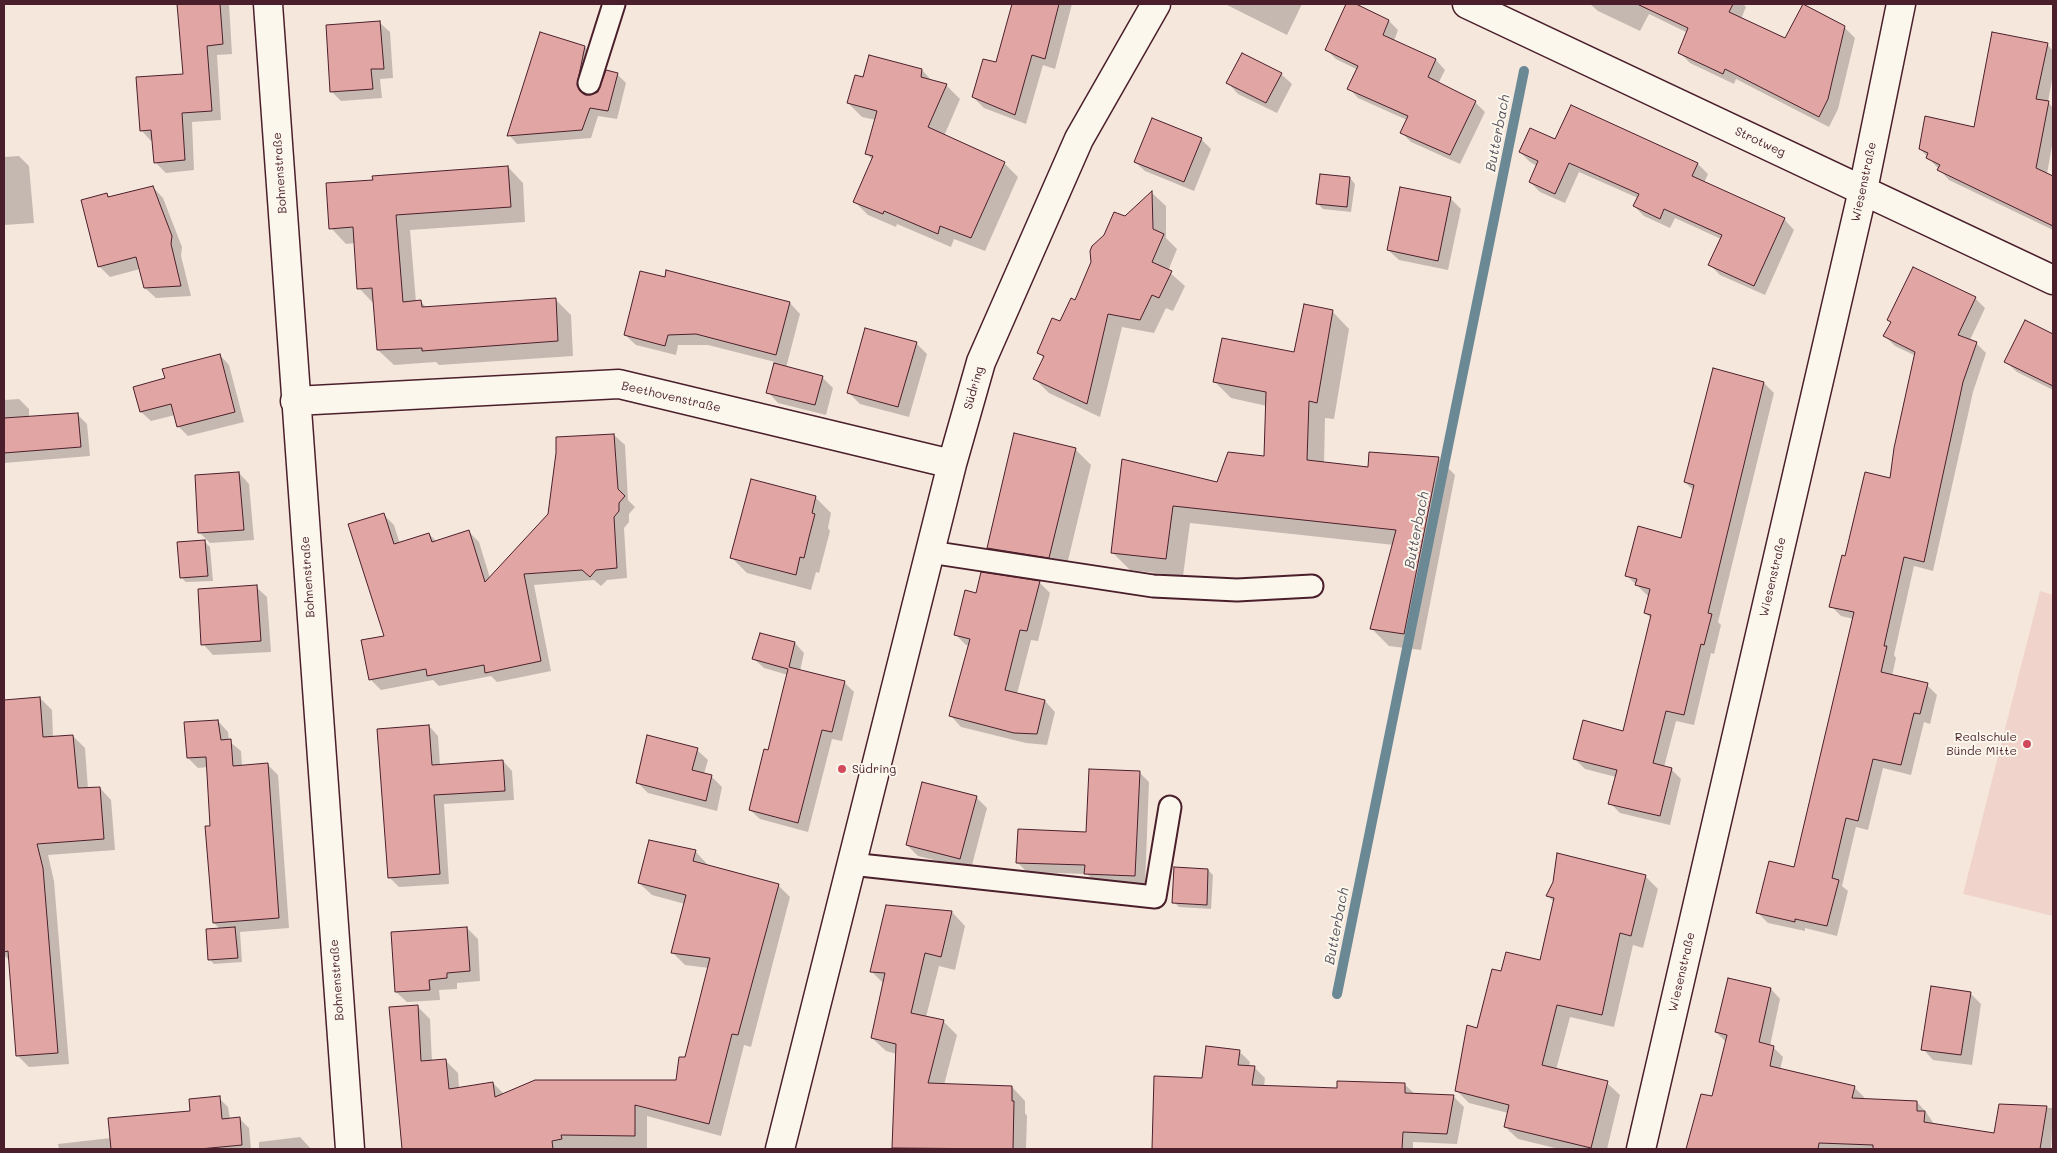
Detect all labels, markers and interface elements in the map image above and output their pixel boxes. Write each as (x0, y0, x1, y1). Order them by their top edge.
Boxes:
water label: Butterbach (1482, 93, 1514, 173)
street label: Strotweg (1732, 124, 1788, 160)
street label: Bohnenstraße (270, 132, 290, 214)
street label: Wiesenstraße (1849, 141, 1879, 223)
street label: Südring (961, 365, 987, 411)
street label: Beethovenstraße (620, 379, 722, 415)
water label: Butterbach (1401, 490, 1433, 570)
street label: Bohnenstraße (298, 536, 318, 618)
street label: Wiesenstraße (1757, 536, 1789, 618)
place label: Realschule Bünde Mitte (1946, 730, 2017, 758)
marker: Realschule Bünde Mitte (2021, 738, 2033, 750)
place label: Südring (852, 762, 896, 776)
marker: Südring (836, 763, 848, 775)
water label: Butterbach (1321, 886, 1353, 966)
street label: Wiesenstraße (1666, 931, 1698, 1013)
street label: Bohnenstraße (327, 939, 347, 1021)

